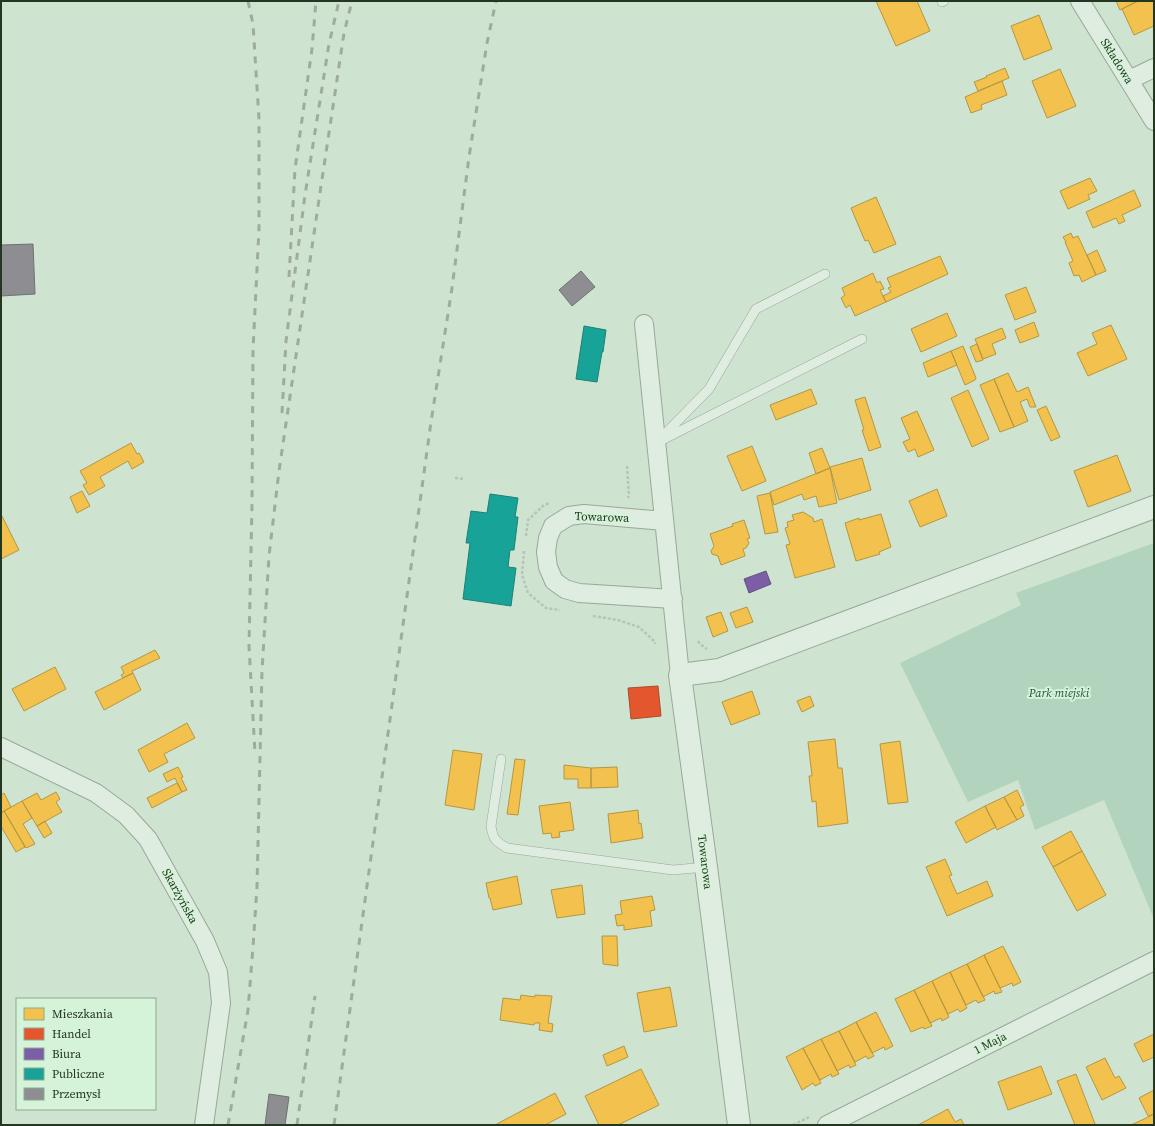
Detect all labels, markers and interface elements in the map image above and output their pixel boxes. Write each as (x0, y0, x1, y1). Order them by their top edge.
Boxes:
street label: Składowa (1097, 35, 1138, 87)
street label: Towarowa (574, 508, 630, 526)
park label: Park miejski (1028, 685, 1090, 701)
street label: Towarowa (694, 834, 716, 891)
street label: Skarżyńska (158, 866, 202, 927)
legend (16, 998, 156, 1110)
text: Mieszkania (52, 1006, 114, 1022)
text: Handel (52, 1026, 91, 1042)
street label: 1 Maja (971, 1028, 1010, 1058)
text: Biura (52, 1046, 82, 1062)
text: Publiczne (52, 1066, 105, 1082)
text: Przemysł (52, 1086, 101, 1102)

